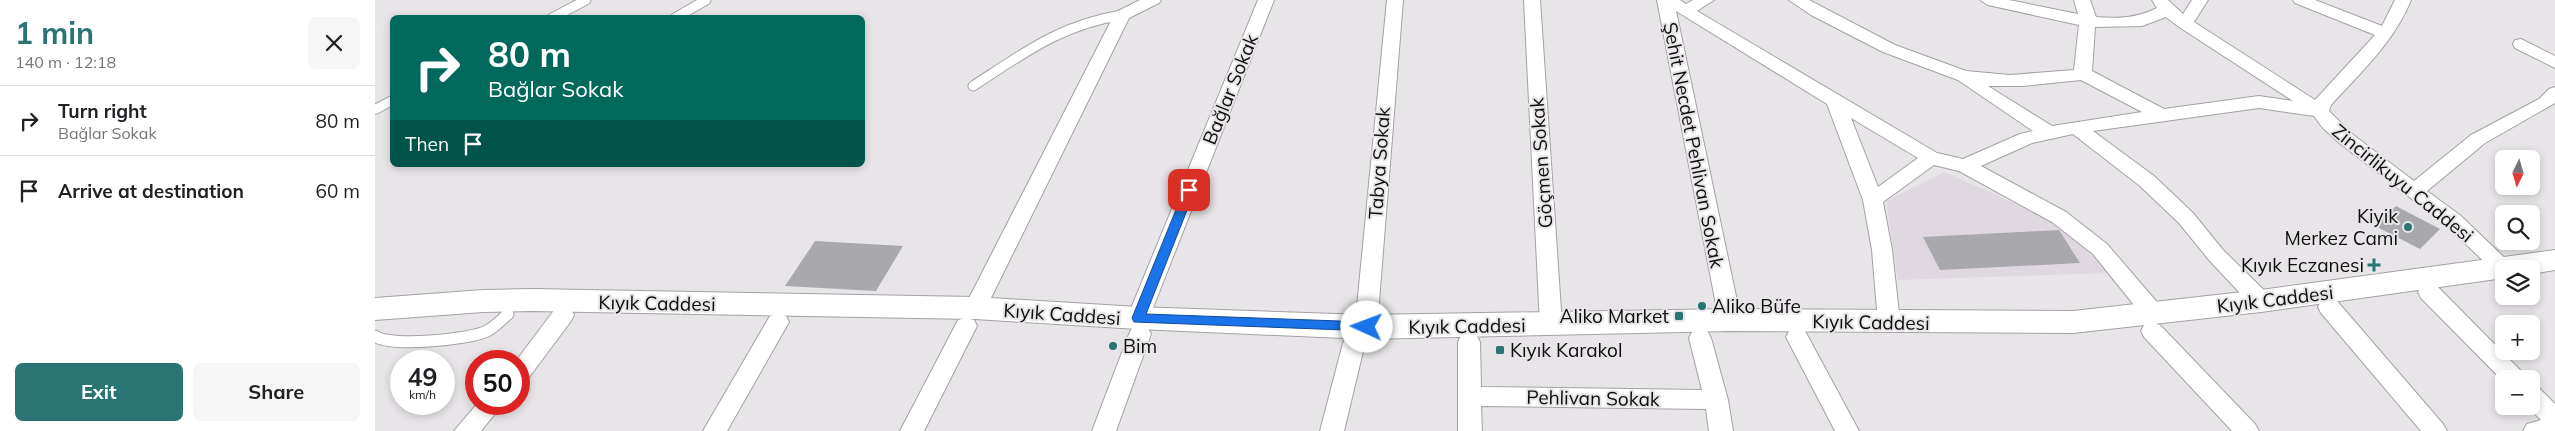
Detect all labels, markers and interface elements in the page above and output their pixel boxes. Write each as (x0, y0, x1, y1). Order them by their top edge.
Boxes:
text: 1 min (15, 14, 94, 52)
button: close (308, 17, 360, 69)
street label: Şehit Necdet Pehlivan Sokak (1658, 20, 1730, 270)
street label: Bağlar Sokak (1197, 30, 1263, 148)
text: 80 m (488, 32, 571, 76)
icon: right (405, 35, 470, 100)
text: 140 m · 12:18 (15, 52, 116, 72)
text: Bağlar Sokak (488, 75, 624, 103)
street label: Göçmen Sokak (1524, 97, 1558, 229)
text: Turn right (58, 99, 147, 123)
street label: Tabya Sokak (1363, 106, 1395, 220)
icon: right (15, 107, 43, 135)
text: 80 m (316, 109, 360, 133)
street label: Zincirlikuyu Caddesi (2328, 119, 2478, 247)
text: Bağlar Sokak (58, 123, 157, 143)
icon: arrive (459, 130, 487, 158)
text: Then (405, 132, 449, 156)
north arrow (2495, 150, 2540, 195)
map controls (2495, 150, 2540, 415)
pin (1168, 169, 1210, 211)
icon: arrive (1175, 176, 1203, 204)
icon: arrive (15, 177, 43, 205)
text: Arrive at destination (58, 179, 244, 203)
text: 60 m (316, 179, 360, 203)
place label: Kiyik Merkez Cami (2285, 204, 2398, 250)
button: search (2495, 205, 2540, 250)
marker: Kiyik Merkez Cami (2402, 221, 2414, 233)
place label: Kıyık Eczanesi (2241, 253, 2364, 277)
marker: Kıyık Eczanesi (2368, 259, 2380, 271)
button: layers (2495, 260, 2540, 305)
street label: Kıyık Caddesi (2215, 280, 2335, 318)
street label: Kıyık Caddesi (598, 290, 716, 316)
place label: Aliko Büfe (1712, 294, 1801, 318)
street label: Kıyık Caddesi (1003, 298, 1121, 330)
position arrow (1340, 300, 1392, 352)
marker: Aliko Büfe (1696, 300, 1708, 312)
place label: Aliko Market (1560, 304, 1669, 328)
street label: Kıyık Caddesi (1812, 309, 1930, 335)
marker: Aliko Market (1673, 310, 1685, 322)
street label: Kıyık Caddesi (1408, 313, 1526, 339)
button: + (2495, 315, 2540, 360)
place label: Bim (1123, 334, 1157, 358)
place label: Kıyık Karakol (1510, 338, 1623, 362)
marker: Bim (1107, 340, 1119, 352)
marker: Kıyık Karakol (1494, 344, 1506, 356)
speed limit sign: 50 (465, 350, 530, 415)
text: 49 (407, 361, 438, 392)
button: Exit (15, 363, 183, 421)
button: Share (193, 363, 360, 421)
button: − (2495, 370, 2540, 415)
street label: Pehlivan Sokak (1526, 385, 1660, 411)
text: km/h (409, 387, 436, 402)

